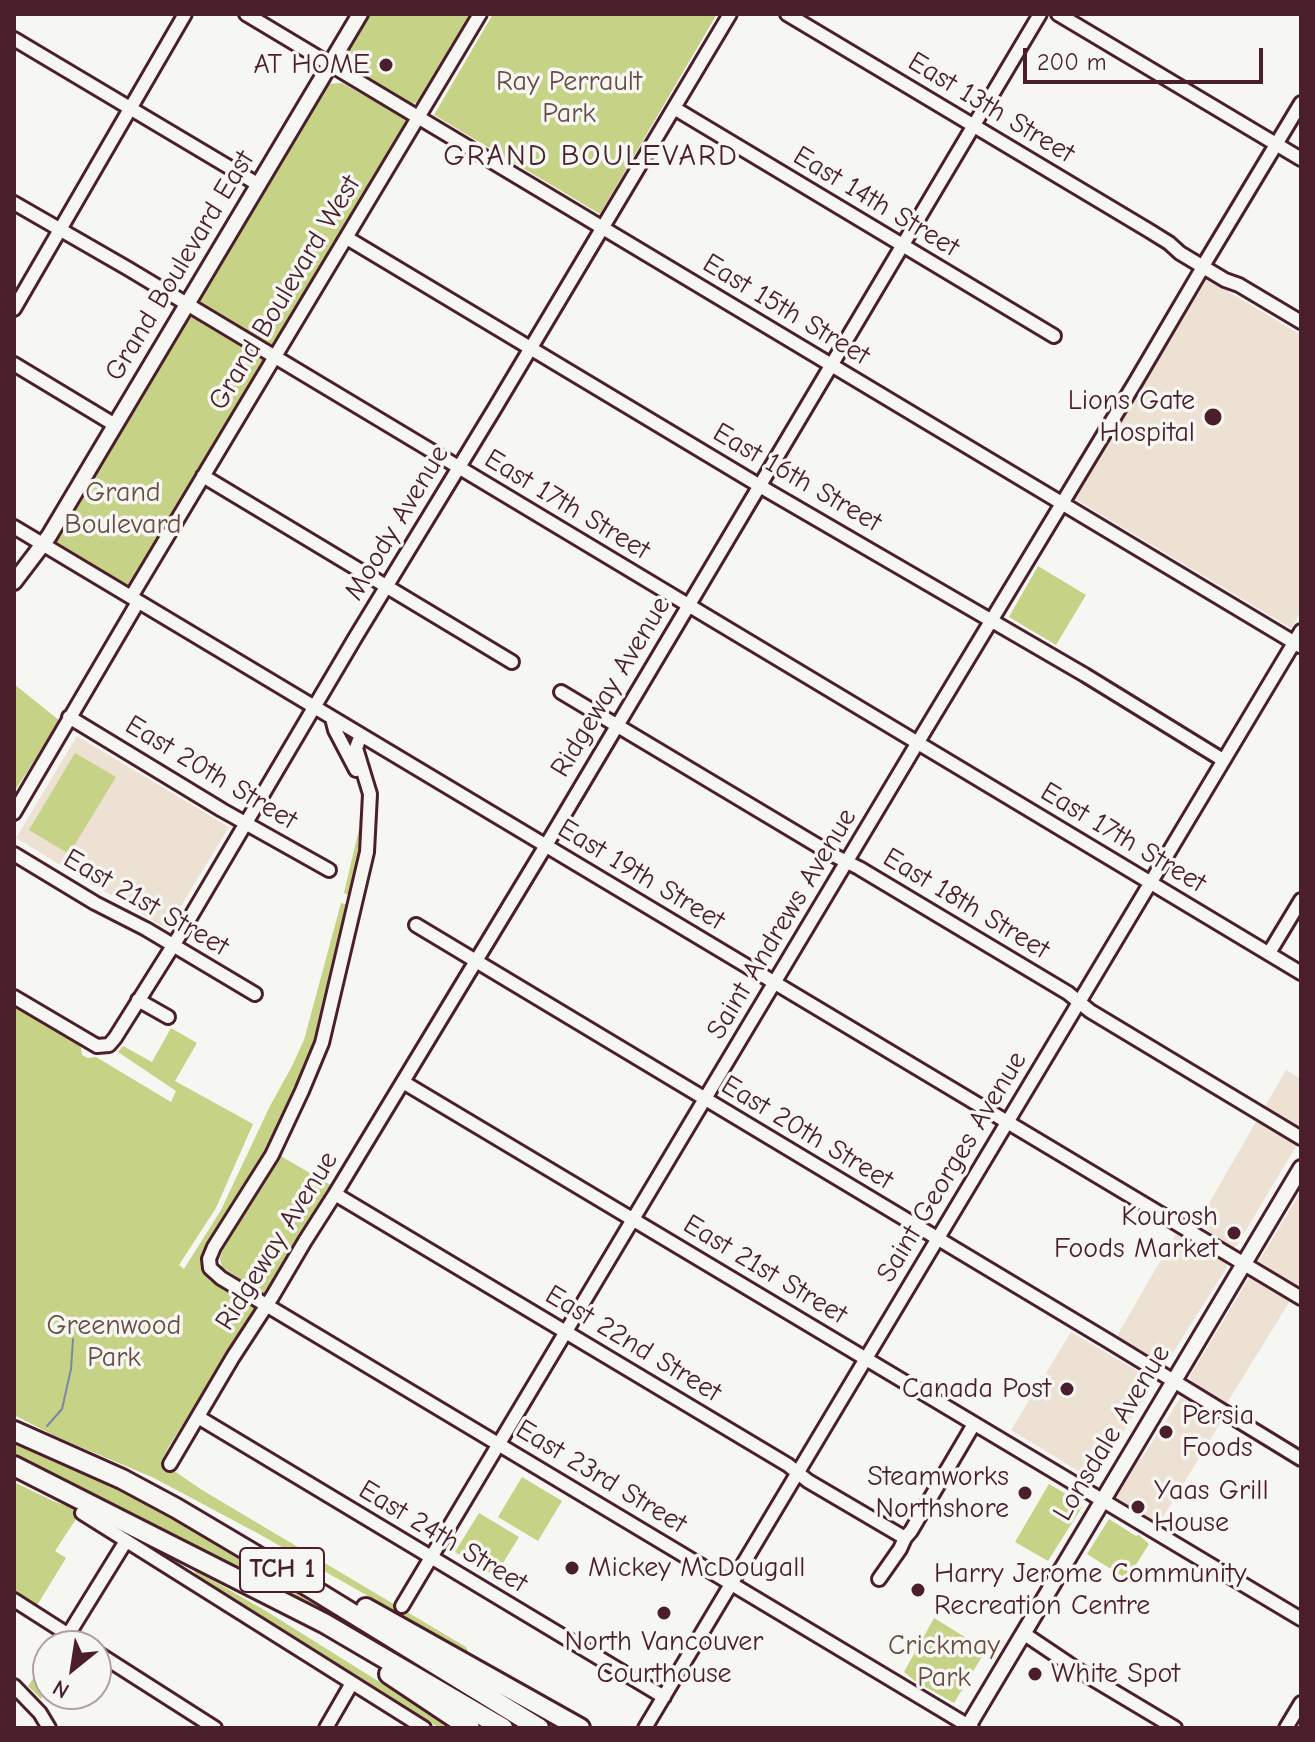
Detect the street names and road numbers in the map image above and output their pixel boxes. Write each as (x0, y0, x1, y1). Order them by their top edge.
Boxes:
street label: East 13th Street (902, 45, 1080, 171)
street label: East 14th Street (787, 139, 965, 265)
street label: Grand Boulevard East (98, 145, 262, 387)
street label: Grand Boulevard West (202, 170, 368, 416)
street label: East 15th Street (696, 247, 876, 373)
street label: East 16th Street (707, 416, 887, 540)
street label: Moody Avenue (338, 439, 456, 607)
street label: East 17th Street (478, 442, 656, 568)
street label: Ridgeway Avenue (544, 591, 678, 783)
street label: East 20th Street (119, 709, 303, 837)
street label: East 17th Street (1034, 775, 1212, 901)
street label: Saint Andrews Avenue (700, 802, 864, 1046)
street label: East 19th Street (551, 812, 731, 938)
street label: East 18th Street (877, 841, 1055, 967)
street label: East 21st Street (57, 842, 235, 964)
street label: Saint Georges Avenue (870, 1045, 1034, 1289)
street label: East 20th Street (715, 1069, 899, 1197)
street label: Ridgeway Avenue (209, 1145, 345, 1337)
street label: East 21st Street (677, 1208, 853, 1332)
street label: East 22nd Street (539, 1278, 727, 1410)
street label: Lonsdale Avenue (1046, 1339, 1178, 1527)
street label: East 23rd Street (509, 1413, 693, 1541)
street label: East 24th Street (353, 1473, 533, 1601)
road number: TCH 1 (240, 1548, 324, 1592)

